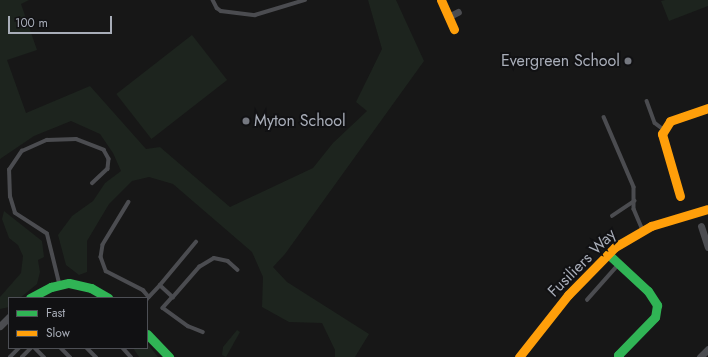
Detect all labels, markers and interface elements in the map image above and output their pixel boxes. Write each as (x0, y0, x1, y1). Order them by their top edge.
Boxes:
scale bar (10, 8, 114, 34)
text: 100 m (15, 14, 48, 32)
place label: Evergreen School (501, 51, 620, 71)
marker: Evergreen School (623, 56, 633, 66)
place label: Myton School (254, 111, 346, 131)
marker: Myton School (241, 116, 251, 126)
street label: Fusiliers Way (544, 225, 620, 301)
legend (8, 297, 148, 349)
text: Fast (46, 304, 65, 322)
text: Slow (46, 324, 70, 342)

